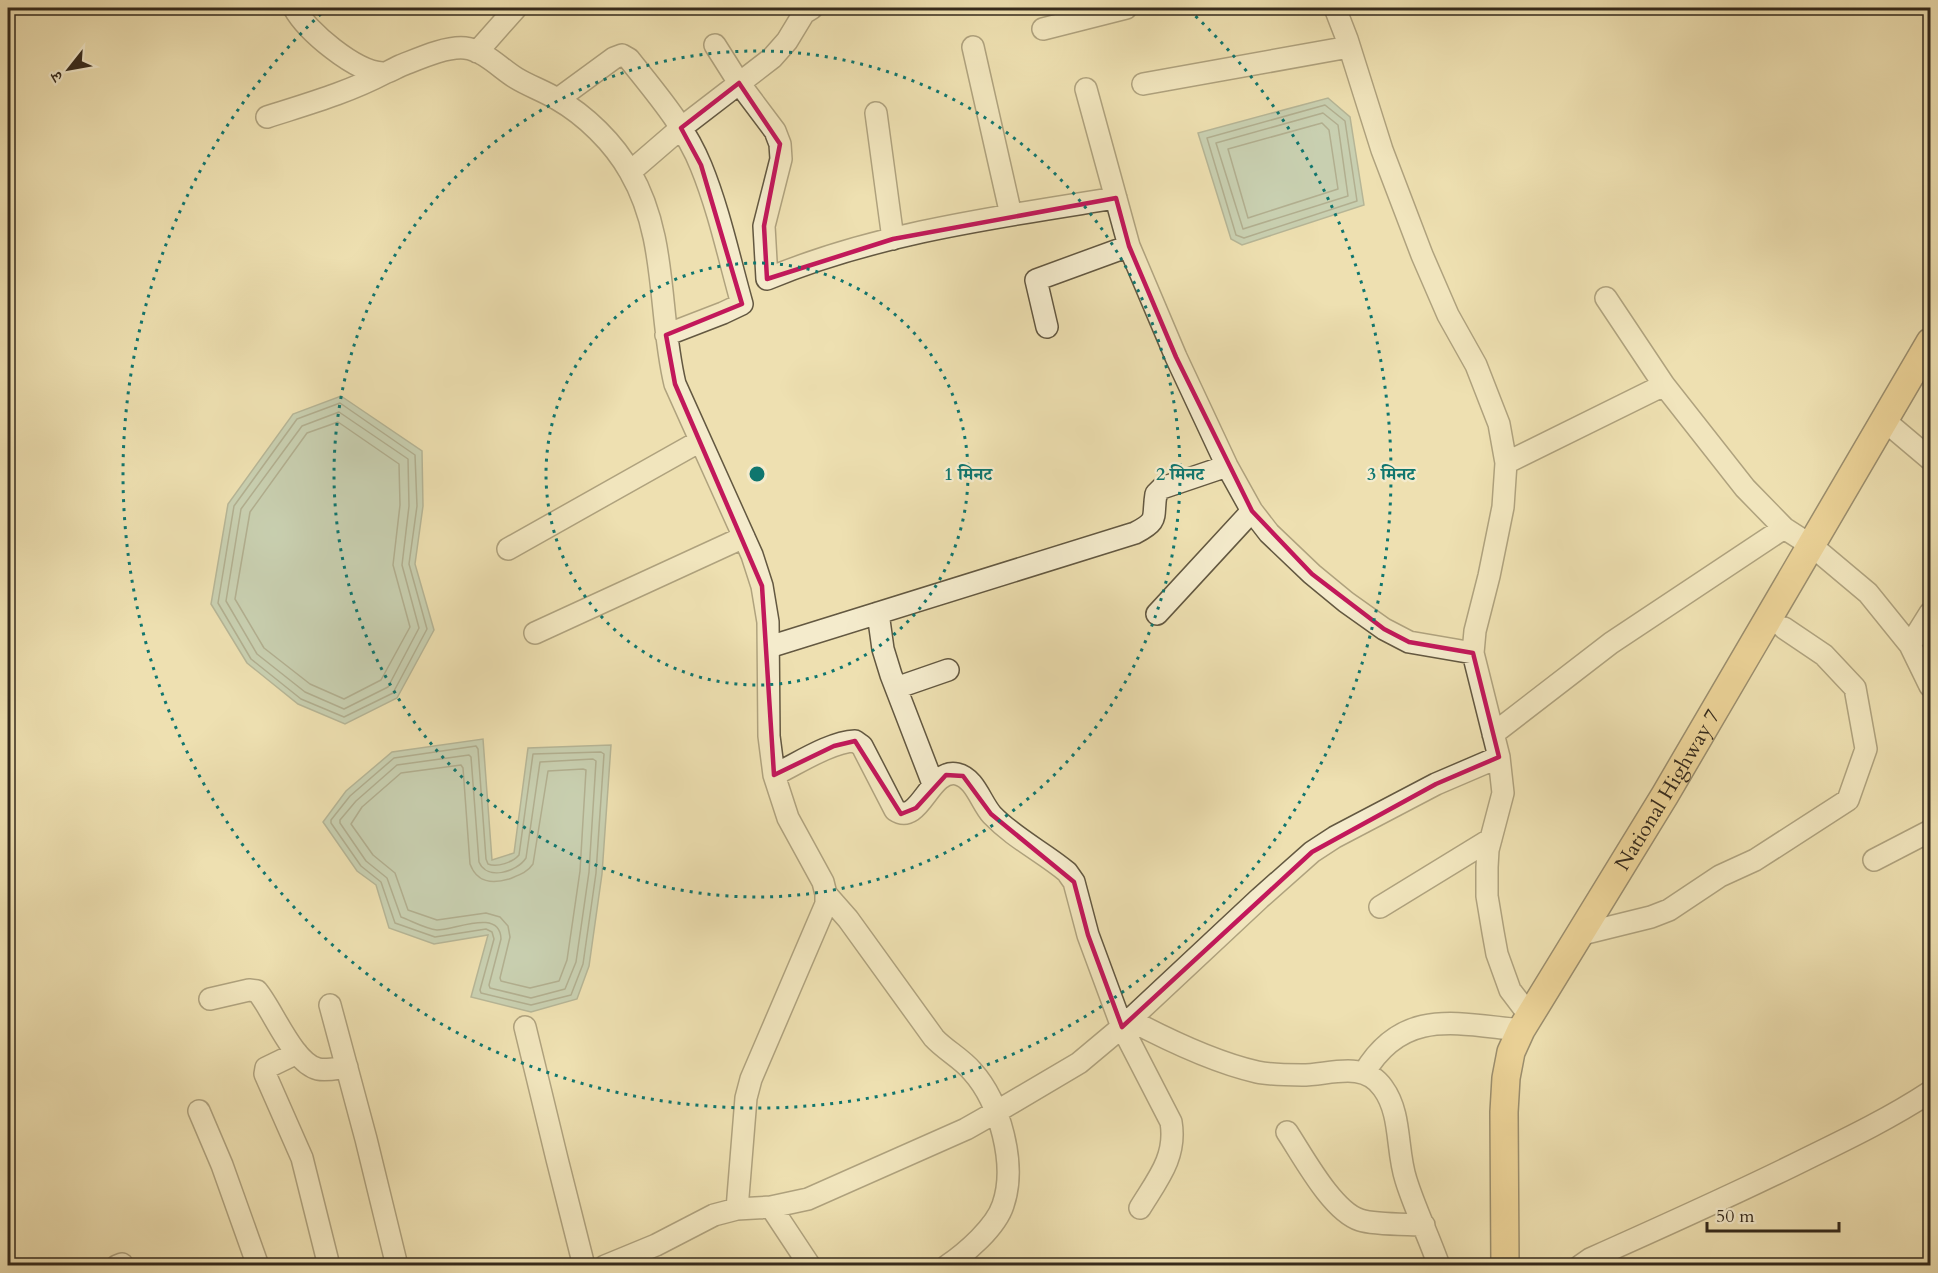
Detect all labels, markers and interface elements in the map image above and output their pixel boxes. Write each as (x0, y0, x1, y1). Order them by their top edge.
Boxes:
north arrow (39, 39, 99, 99)
text: उ (45, 65, 69, 86)
text: 1 मिनट (944, 462, 993, 487)
text: 2 मिनट (1156, 462, 1205, 487)
text: 3 मिनट (1367, 462, 1416, 487)
centre of rings (747, 464, 767, 484)
street label: National Highway 7 (1608, 704, 1727, 876)
scale bar (1707, 1195, 1839, 1233)
text: 50 m (1716, 1204, 1755, 1229)

